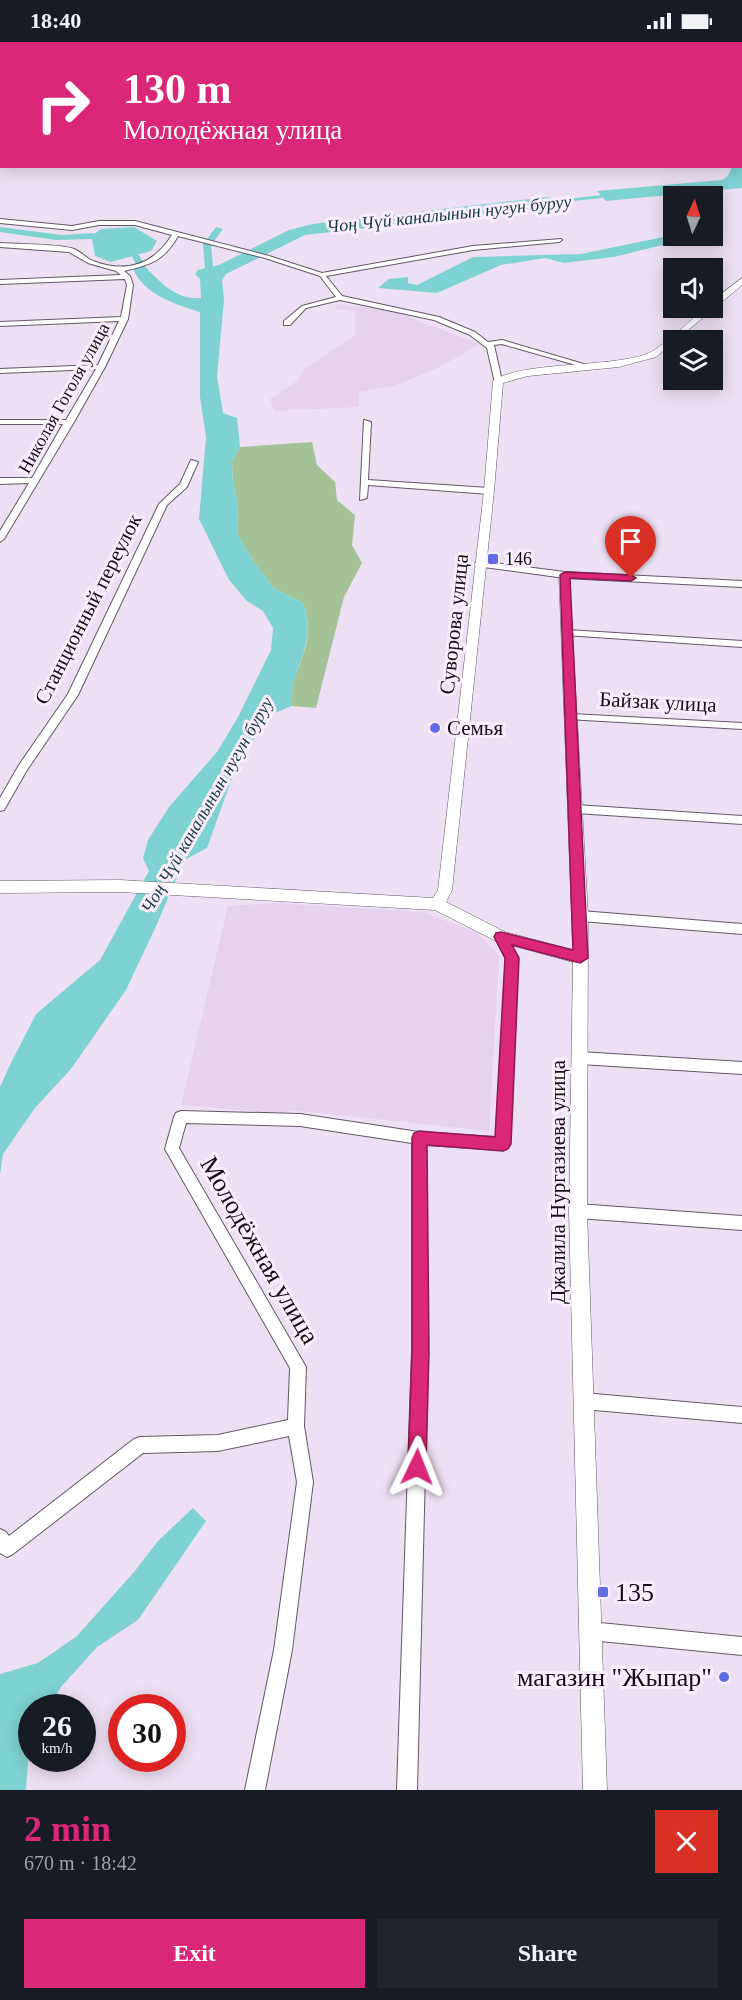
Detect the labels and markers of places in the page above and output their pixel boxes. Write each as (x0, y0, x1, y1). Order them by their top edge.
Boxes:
pin (605, 516, 656, 578)
place label: 146 (505, 549, 532, 569)
marker: 146 (486, 552, 500, 566)
place label: Семья (447, 716, 503, 740)
marker: Семья (428, 721, 442, 735)
place label: 135 (615, 1578, 654, 1607)
marker: 135 (596, 1585, 610, 1599)
place label: магазин "Жыпар" (517, 1663, 712, 1692)
marker: магазин "Жыпар" (717, 1670, 731, 1684)

